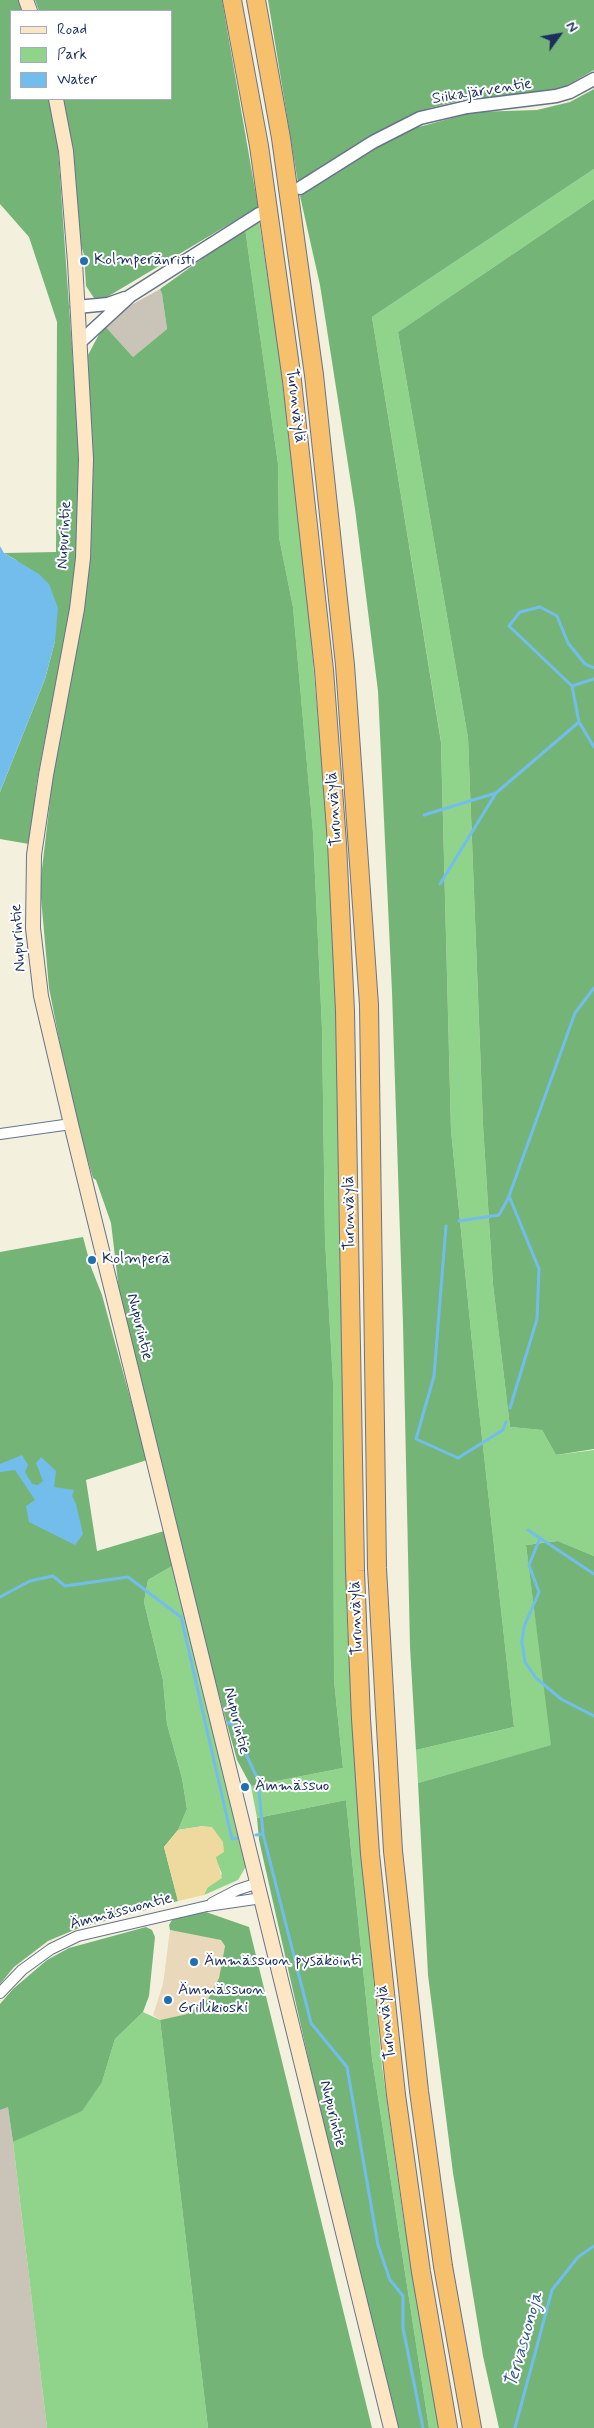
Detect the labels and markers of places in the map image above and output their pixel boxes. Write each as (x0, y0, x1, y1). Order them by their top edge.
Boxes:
place label: Kolmperänristi (94, 251, 195, 271)
marker: Kolmperänristi (78, 255, 90, 267)
place label: Kolmperä (102, 1250, 170, 1270)
marker: Kolmperä (86, 1254, 98, 1266)
place label: Ämmässuo (255, 1777, 329, 1797)
marker: Ämmässuo (239, 1781, 251, 1793)
place label: Ämmässuon pysäköinti (204, 1952, 361, 1972)
marker: Ämmässuon pysäköinti (188, 1956, 200, 1968)
place label: Ämmässuon Grillikioski (178, 1981, 265, 2019)
marker: Ämmässuon Grillikioski (162, 1994, 174, 2006)

